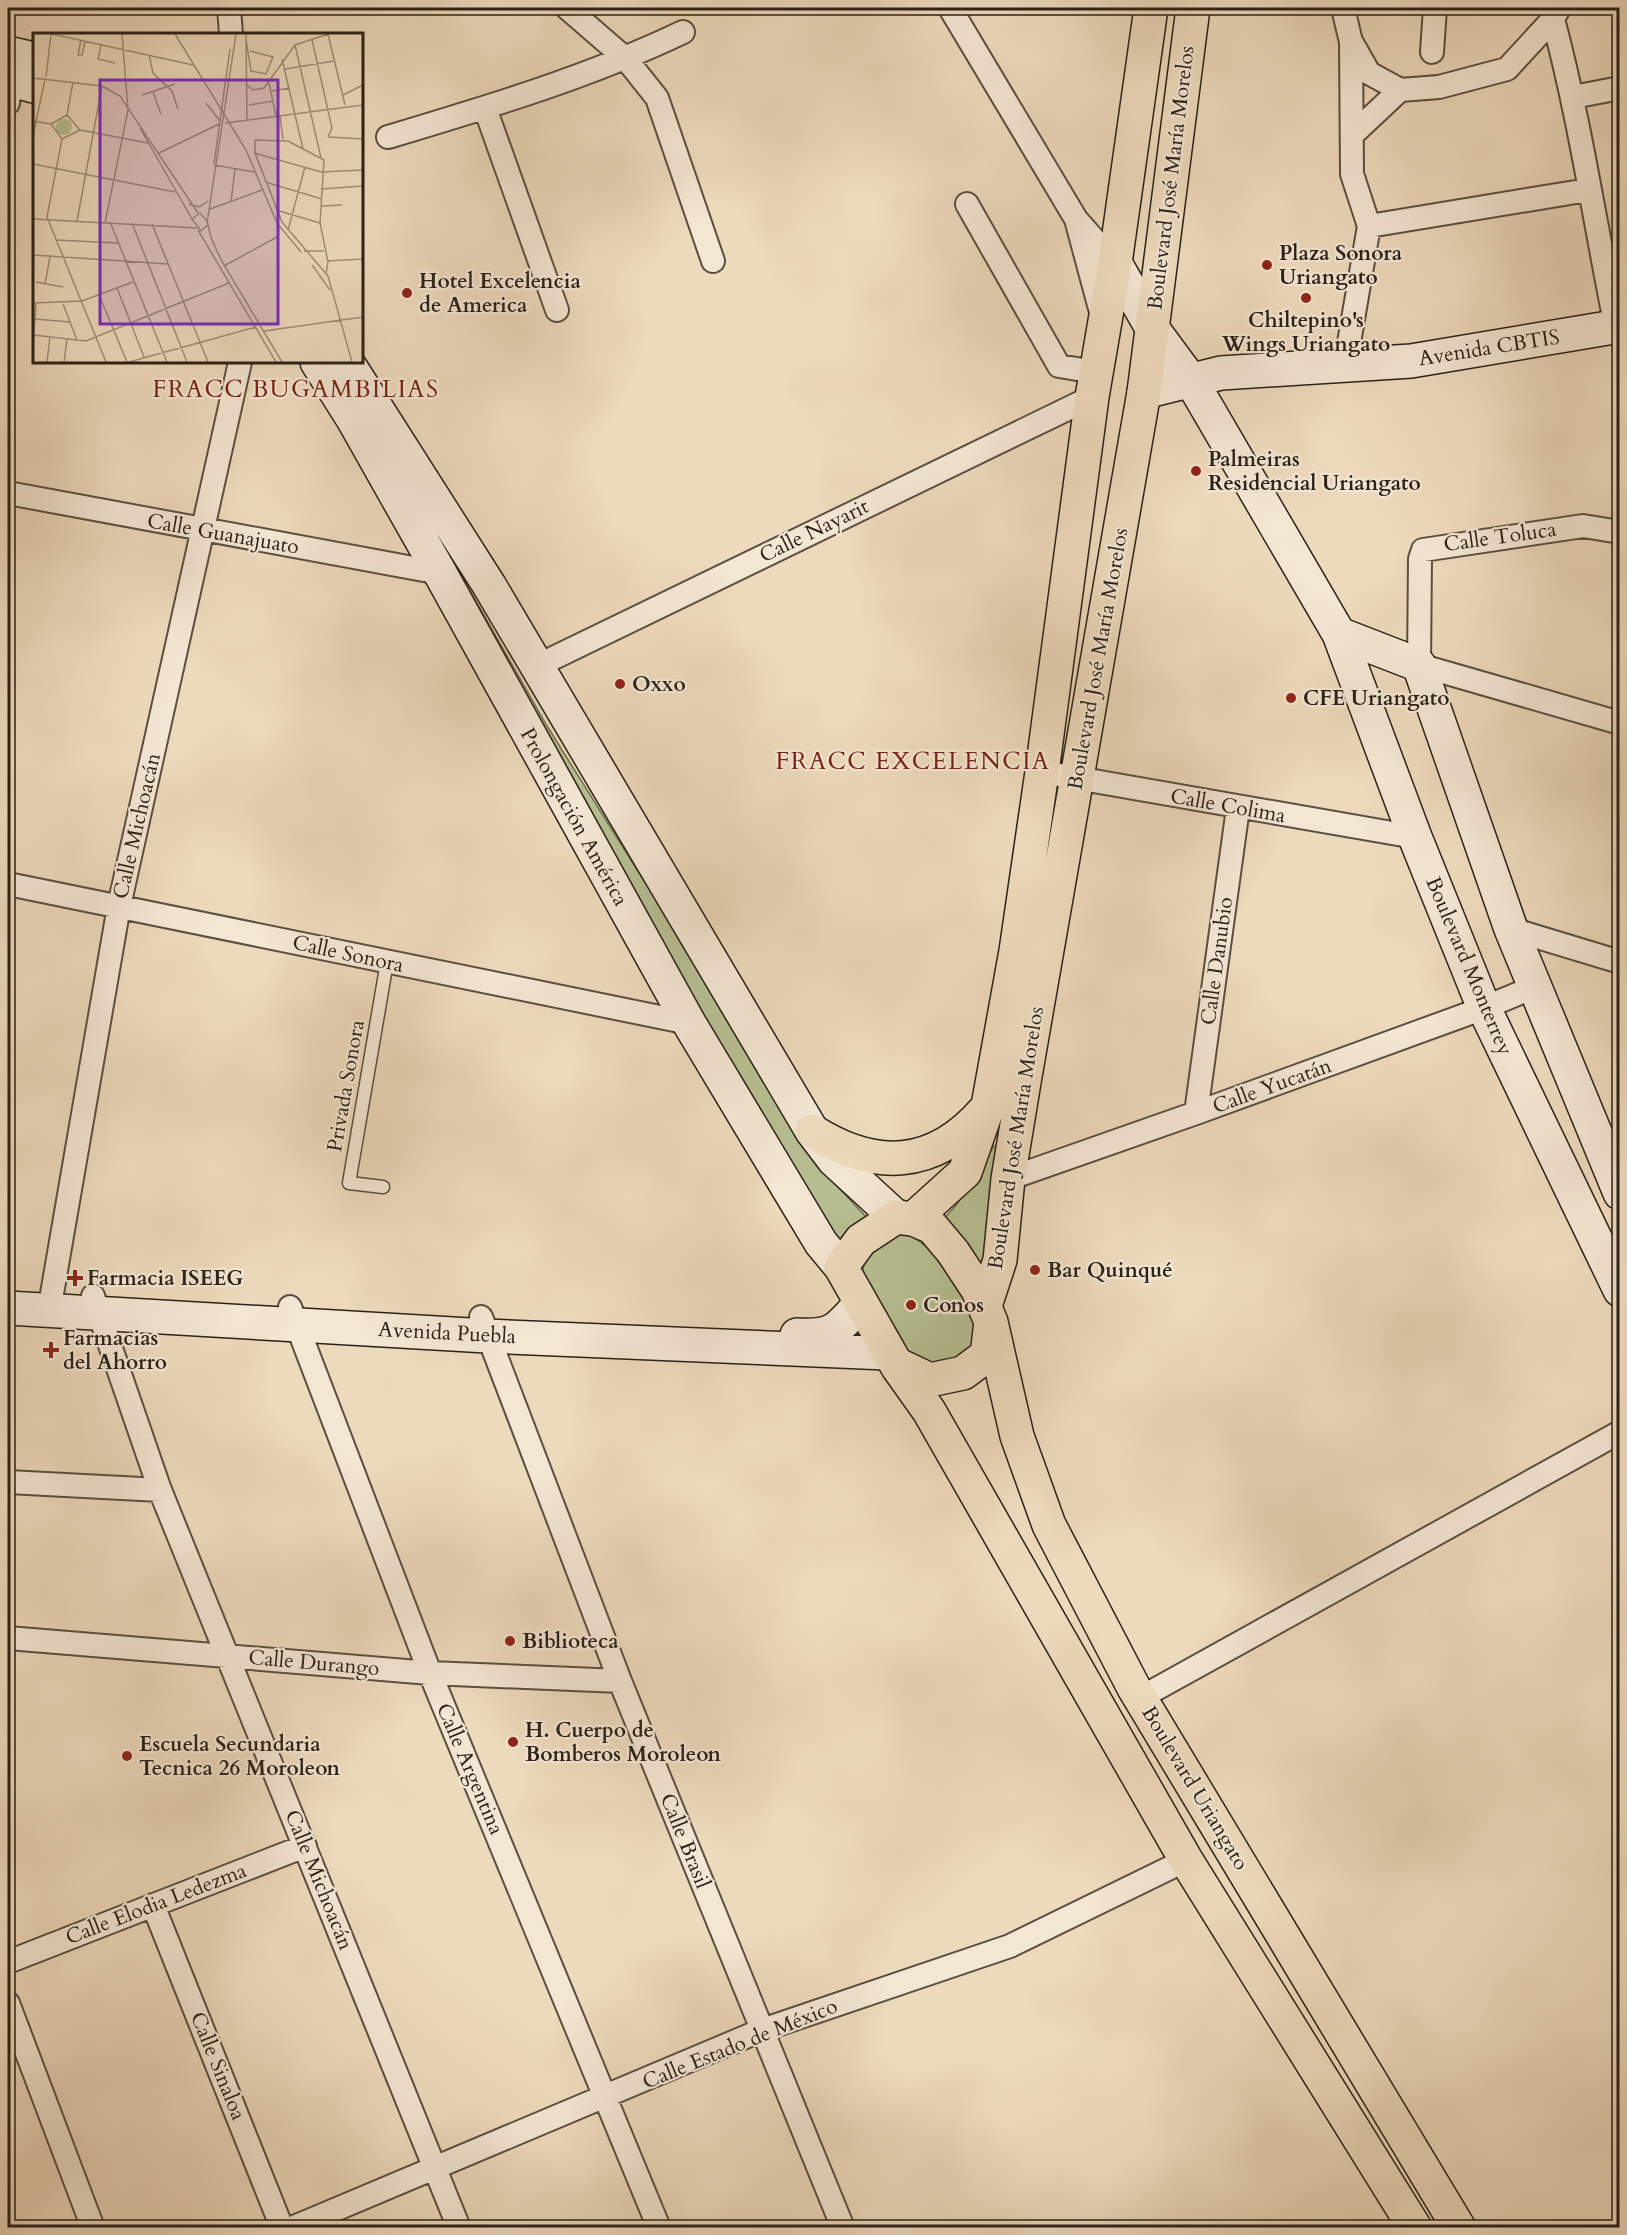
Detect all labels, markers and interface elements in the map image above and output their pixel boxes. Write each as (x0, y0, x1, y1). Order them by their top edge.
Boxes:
inset map (33, 33, 363, 363)
street label: Boulevard José María Morelos (1140, 44, 1202, 312)
place label: Plaza Sonora Uriangato (1279, 239, 1403, 292)
marker: Plaza Sonora Uriangato (1260, 258, 1274, 272)
place label: Hotel Excelencia de America (419, 267, 581, 320)
marker: Hotel Excelencia de America (400, 286, 414, 300)
marker: Chiltepino's Wings Uriangato (1299, 291, 1313, 305)
place label: Chiltepino's Wings Uriangato (1221, 306, 1390, 359)
street label: Avenida CBTIS (1416, 323, 1562, 373)
district label: FRACC BUGAMBILIAS (153, 373, 439, 406)
place label: Palmeiras Residencial Uriangato (1208, 445, 1421, 498)
marker: Palmeiras Residencial Uriangato (1189, 464, 1203, 478)
street label: Calle Nayarit (754, 492, 874, 570)
street label: Calle Guanajuato (145, 506, 301, 562)
street label: Calle Toluca (1442, 515, 1558, 559)
street label: Boulevard José María Morelos (1061, 525, 1135, 793)
place label: Oxxo (632, 670, 686, 699)
marker: Oxxo (613, 677, 627, 691)
place label: CFE Uriangato (1303, 684, 1450, 713)
marker: CFE Uriangato (1284, 691, 1298, 705)
street label: Prolongación América (513, 723, 635, 911)
district label: FRACC EXCELENCIA (776, 745, 1050, 778)
street label: Calle Michoacán (106, 750, 168, 902)
street label: Calle Colima (1168, 782, 1288, 830)
street label: Boulevard Monterrey (1418, 872, 1520, 1060)
street label: Calle Danubio (1194, 895, 1240, 1027)
street label: Calle Sonora (290, 928, 406, 980)
street label: Boulevard José María Morelos (981, 1004, 1051, 1272)
street label: Privada Sonora (320, 1018, 372, 1154)
street label: Calle Yucatán (1209, 1051, 1335, 1121)
place label: Bar Quinqué (1047, 1256, 1173, 1285)
marker: Bar Quinqué (1028, 1263, 1042, 1277)
place label: Farmacia ISEEG (87, 1264, 243, 1293)
marker: Farmacia ISEEG (68, 1271, 82, 1285)
place label: Conos (923, 1291, 984, 1320)
marker: Conos (904, 1298, 918, 1312)
street label: Avenida Puebla (377, 1315, 517, 1351)
place label: Farmacias del Ahorro (63, 1324, 167, 1377)
marker: Farmacias del Ahorro (44, 1343, 58, 1357)
place label: Biblioteca (522, 1627, 619, 1656)
marker: Biblioteca (503, 1634, 517, 1648)
street label: Calle Durango (247, 1643, 381, 1683)
street label: Calle Argentina (429, 1699, 511, 1839)
street label: Boulevard Uriangato (1134, 1700, 1256, 1876)
place label: H. Cuerpo de Bomberos Moroleon (525, 1716, 721, 1769)
place label: Escuela Secundaria Tecnica 26 Moroleon (139, 1730, 341, 1783)
marker: H. Cuerpo de Bomberos Moroleon (506, 1735, 520, 1749)
marker: Escuela Secundaria Tecnica 26 Moroleon (120, 1749, 134, 1763)
street label: Calle Brasil (653, 1789, 717, 1893)
street label: Calle Michoacán (278, 1806, 360, 1954)
street label: Calle Elodia Ledezma (61, 1856, 251, 1952)
street label: Calle Estado de México (638, 1992, 842, 2096)
street label: Calle Sinaloa (183, 2008, 253, 2124)

